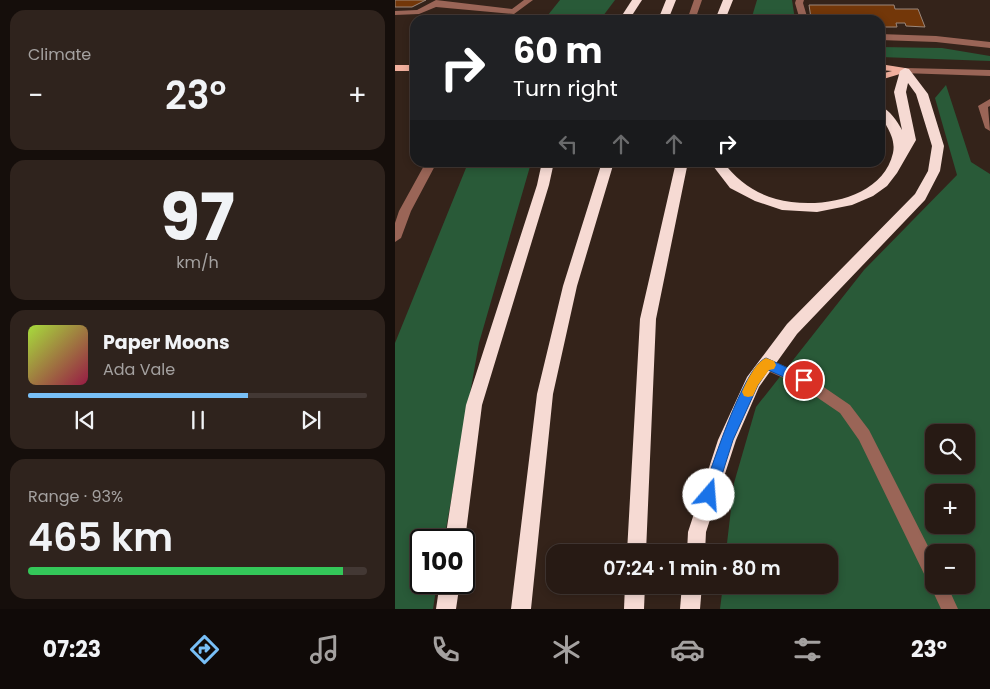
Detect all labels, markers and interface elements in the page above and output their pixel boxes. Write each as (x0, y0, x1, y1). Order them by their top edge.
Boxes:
text: 60 m (513, 26, 603, 75)
icon: right (430, 35, 495, 100)
text: Climate (28, 43, 91, 66)
text: 23° (165, 69, 226, 122)
text: Turn right (513, 73, 618, 104)
text: − (28, 76, 43, 115)
text: + (348, 76, 367, 115)
icon: left (554, 130, 582, 158)
icon: ahead (607, 130, 635, 158)
icon: ahead (660, 130, 688, 158)
icon: right (713, 130, 741, 158)
text: 97 (160, 172, 235, 263)
text: km/h (176, 251, 219, 274)
text: Paper Moons (103, 329, 230, 356)
text: Ada Vale (103, 358, 175, 381)
pin (783, 359, 825, 401)
icon: arrive (790, 366, 818, 394)
icon: previous (71, 406, 99, 434)
icon: pause (184, 406, 212, 434)
icon: next (297, 406, 325, 434)
map controls (925, 424, 975, 594)
button: search (925, 424, 975, 474)
position arrow (682, 468, 734, 520)
button: + (925, 484, 975, 534)
text: Range · 93% (28, 485, 123, 508)
text: 465 km (28, 511, 173, 564)
speed limit sign: 100 (410, 529, 475, 594)
button: − (925, 544, 975, 594)
text: 07:24 · 1 min · 80 m (603, 555, 781, 582)
icon: directions (187, 632, 222, 667)
icon: music (307, 632, 342, 667)
icon: phone (428, 632, 463, 667)
icon: climate (549, 632, 584, 667)
icon: car (670, 632, 705, 667)
icon: filters (790, 632, 825, 667)
text: 07:23 (43, 634, 101, 665)
text: 23° (911, 634, 947, 665)

